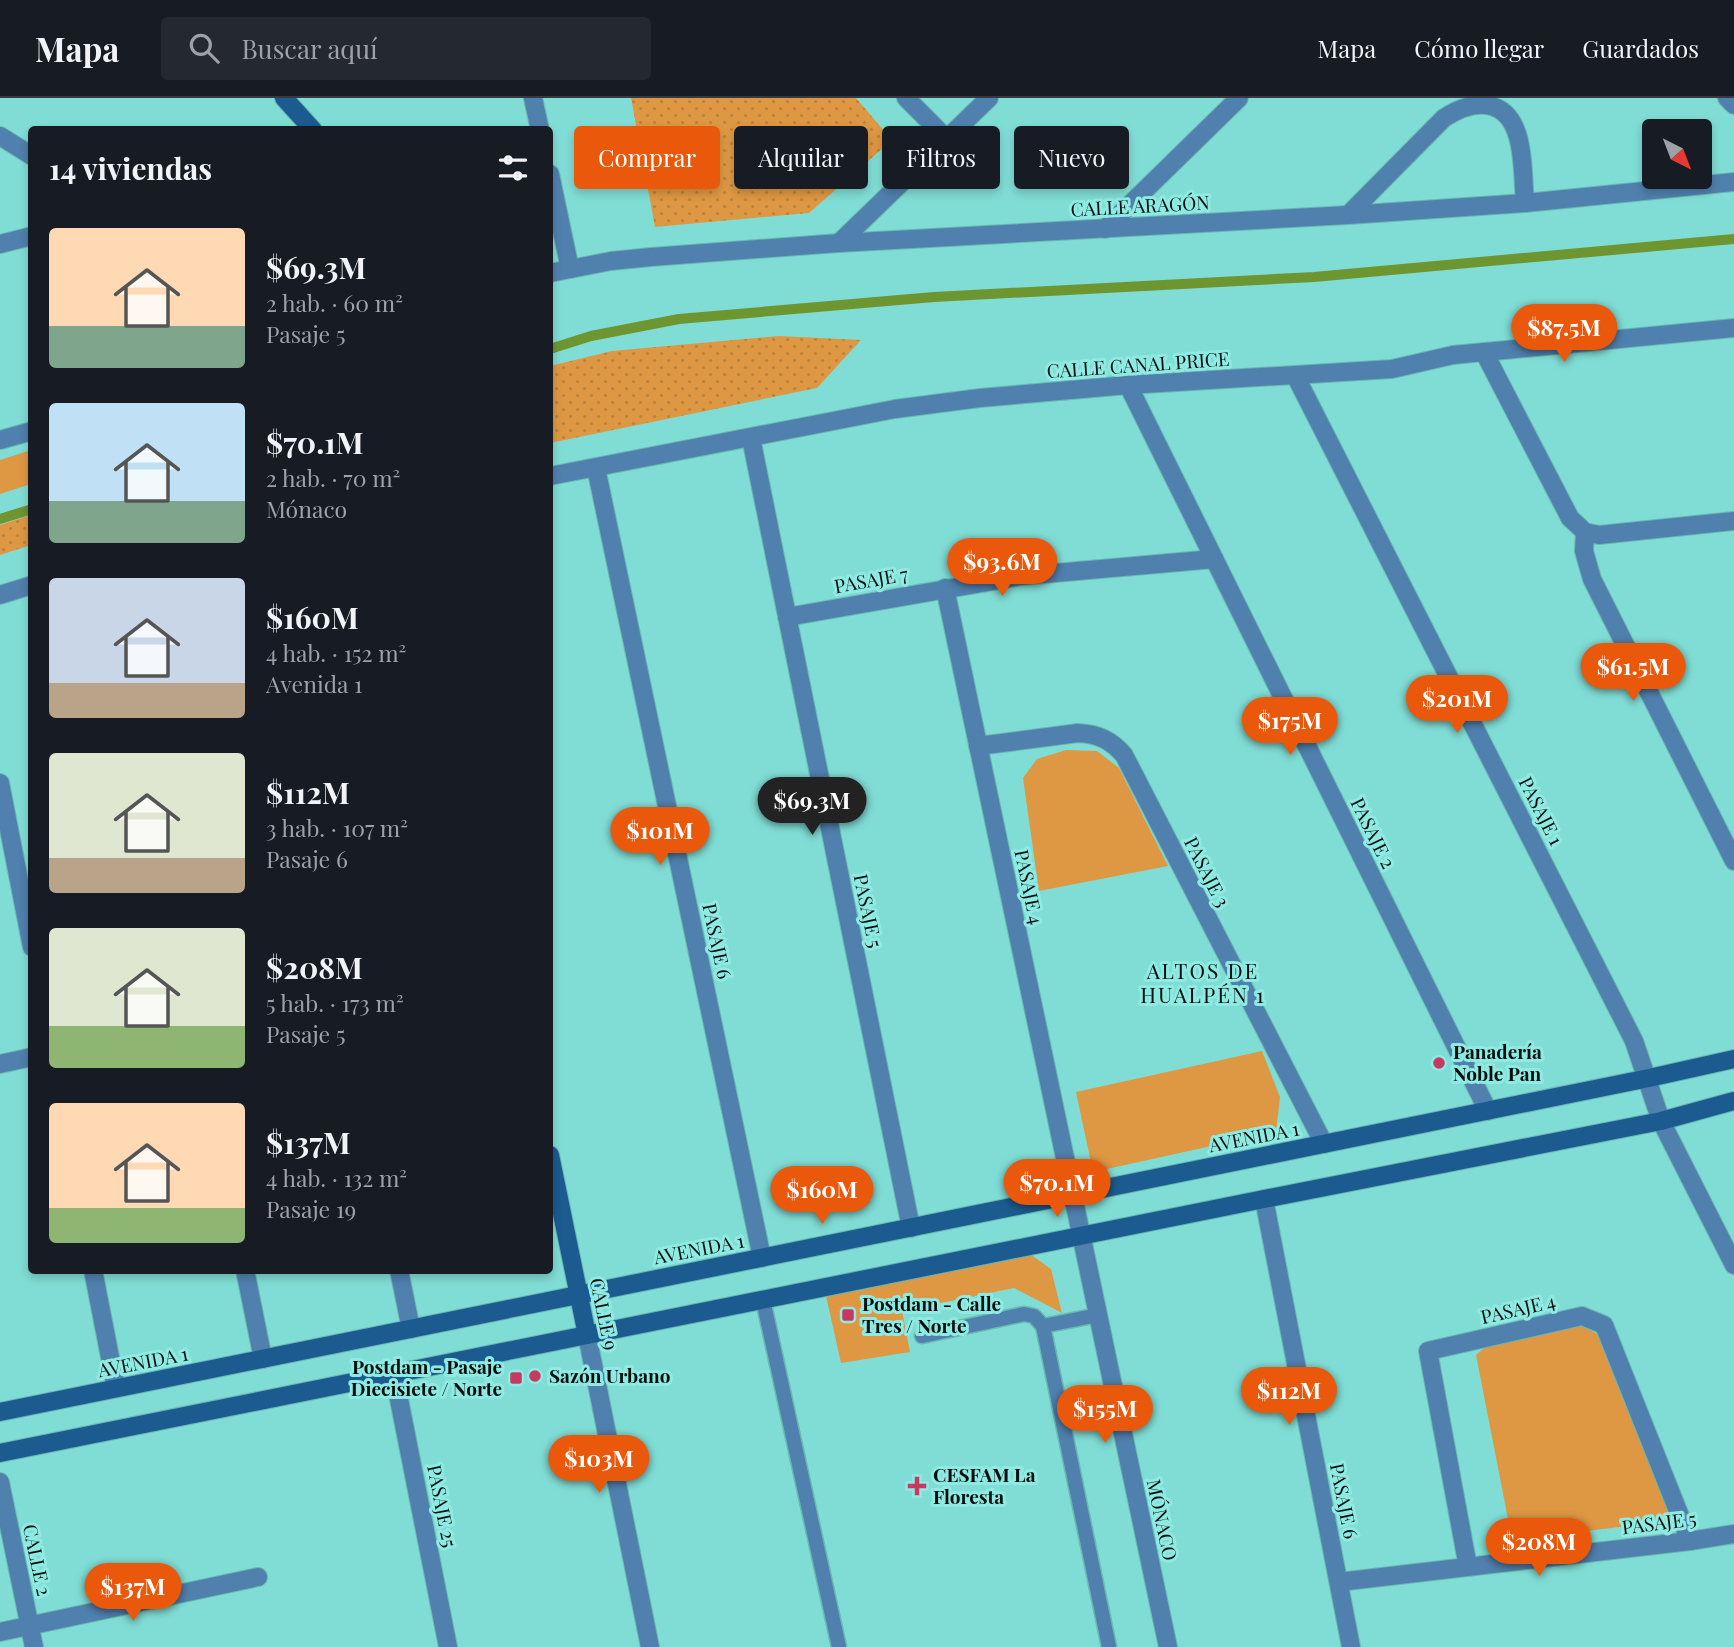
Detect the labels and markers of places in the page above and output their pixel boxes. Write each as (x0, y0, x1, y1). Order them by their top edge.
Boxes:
pin: $87.5M (1507, 304, 1621, 364)
pin: $93.6M (945, 538, 1059, 598)
pin: $61.5M (1576, 644, 1690, 703)
pin: $201M (1408, 676, 1506, 735)
pin: $175M (1241, 698, 1339, 757)
pin: $69.3M (755, 778, 869, 837)
pin: $101M (611, 808, 709, 867)
place label: Panadería Noble Pan (1453, 1038, 1542, 1086)
marker: Panadería Noble Pan (1431, 1055, 1447, 1071)
pin: $70.1M (1000, 1160, 1114, 1219)
pin: $160M (773, 1166, 871, 1226)
place label: Postdam - Calle Tres / Norte (862, 1290, 1001, 1338)
marker: Postdam - Calle Tres / Norte (840, 1307, 856, 1323)
place label: Postdam - Pasaje Diecisiete / Norte (351, 1353, 502, 1401)
place label: Sazón Urbano (549, 1362, 671, 1388)
marker: Sazón Urbano (527, 1368, 543, 1384)
pin: $112M (1240, 1368, 1338, 1427)
marker: Postdam - Pasaje Diecisiete / Norte (508, 1370, 524, 1386)
pin: $155M (1056, 1386, 1154, 1445)
pin: $103M (550, 1436, 648, 1495)
place label: CESFAM La Floresta (933, 1461, 1036, 1509)
marker: CESFAM La Floresta (907, 1476, 927, 1496)
pin: $208M (1490, 1518, 1588, 1578)
pin: $137M (84, 1564, 182, 1623)

